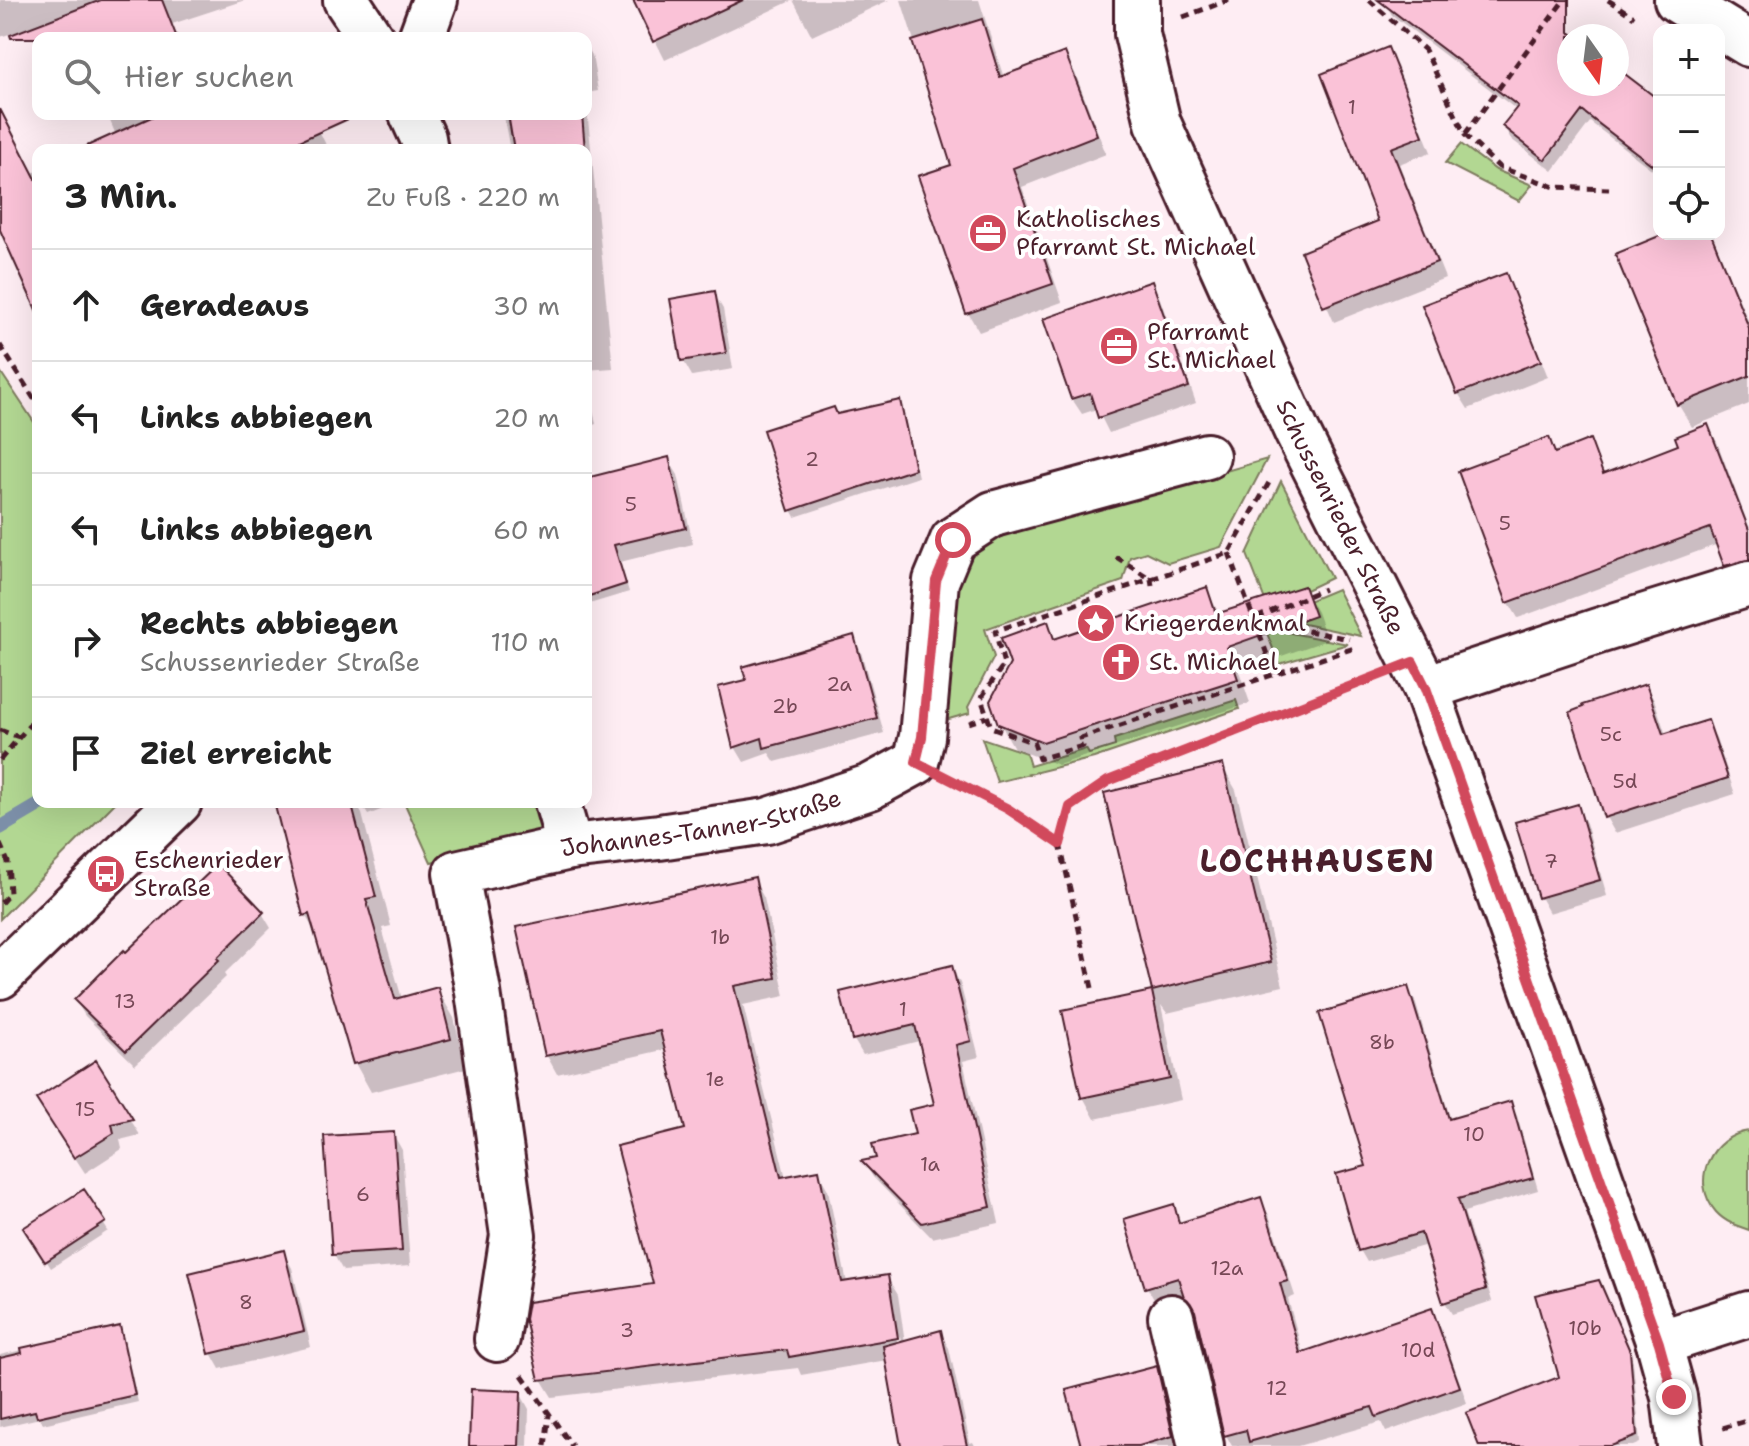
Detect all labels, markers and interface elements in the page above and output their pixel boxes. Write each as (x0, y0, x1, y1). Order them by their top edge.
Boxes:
north arrow (1557, 24, 1629, 96)
map controls (1653, 24, 1725, 240)
button: + (1653, 24, 1725, 96)
search box (32, 32, 592, 120)
icon: search (60, 54, 104, 98)
text: Hier suchen (124, 56, 294, 97)
house number: 1 (1348, 94, 1356, 120)
button: − (1653, 96, 1725, 168)
button: locate (1653, 168, 1725, 240)
text: 3 Min. (64, 173, 177, 219)
text: Zu Fuß · 220 m (366, 179, 560, 214)
place label: Katholisches Pfarramt St. Michael (1016, 203, 1256, 263)
office icon: Katholisches Pfarramt St. Michael (967, 212, 1009, 254)
icon: ahead (64, 283, 108, 327)
text: Geradeaus (140, 285, 309, 326)
text: 30 m (493, 288, 560, 323)
place label: Pfarramt St. Michael (1147, 316, 1277, 376)
office icon: Pfarramt St. Michael (1098, 325, 1140, 367)
icon: left (64, 395, 108, 439)
street label: Schussenrieder Straße (1269, 395, 1413, 640)
text: Links abbiegen (140, 397, 373, 438)
text: 20 m (493, 400, 560, 435)
house number: 2 (805, 446, 819, 472)
house number: 5 (625, 491, 637, 517)
icon: left (64, 507, 108, 551)
text: Links abbiegen (140, 509, 373, 550)
house number: 5 (1499, 510, 1511, 536)
text: 60 m (493, 512, 560, 547)
route start (935, 522, 971, 558)
place icon: Kriegerdenkmal (1075, 602, 1117, 644)
text: Rechts abbiegen (140, 603, 398, 644)
place label: Kriegerdenkmal (1124, 607, 1307, 639)
icon: right (64, 619, 108, 663)
text: 110 m (490, 624, 560, 659)
church icon: St. Michael (1100, 641, 1142, 683)
text: Schussenrieder Straße (140, 644, 420, 679)
place label: St. Michael (1149, 646, 1279, 678)
house number: 2a (826, 671, 852, 697)
house number: 2b (772, 693, 798, 719)
house number: 5c (1600, 721, 1622, 747)
icon: arrive (64, 731, 108, 775)
text: Ziel erreicht (140, 733, 332, 774)
house number: 5d (1613, 768, 1638, 794)
street label: Johannes-Tanner-Straße (558, 782, 845, 865)
district label: LOCHHAUSEN (1200, 839, 1436, 882)
place label: Eschenrieder Straße (134, 844, 284, 904)
house number: 7 (1544, 848, 1558, 874)
bus stop icon: Eschenrieder Straße (85, 853, 127, 895)
house number: 1b (710, 924, 730, 950)
house number: 13 (114, 988, 136, 1014)
house number: 1 (899, 996, 907, 1022)
house number: 8b (1369, 1029, 1395, 1055)
house number: 1e (706, 1066, 725, 1092)
house number: 15 (75, 1096, 95, 1122)
house number: 10 (1463, 1121, 1485, 1147)
house number: 1a (920, 1151, 941, 1177)
house number: 6 (356, 1181, 370, 1207)
house number: 12a (1210, 1255, 1244, 1281)
house number: 8 (239, 1289, 253, 1315)
house number: 10b (1568, 1315, 1602, 1341)
house number: 3 (620, 1317, 634, 1343)
house number: 10d (1401, 1337, 1436, 1363)
house number: 12 (1266, 1375, 1288, 1401)
route end (1656, 1379, 1692, 1415)

